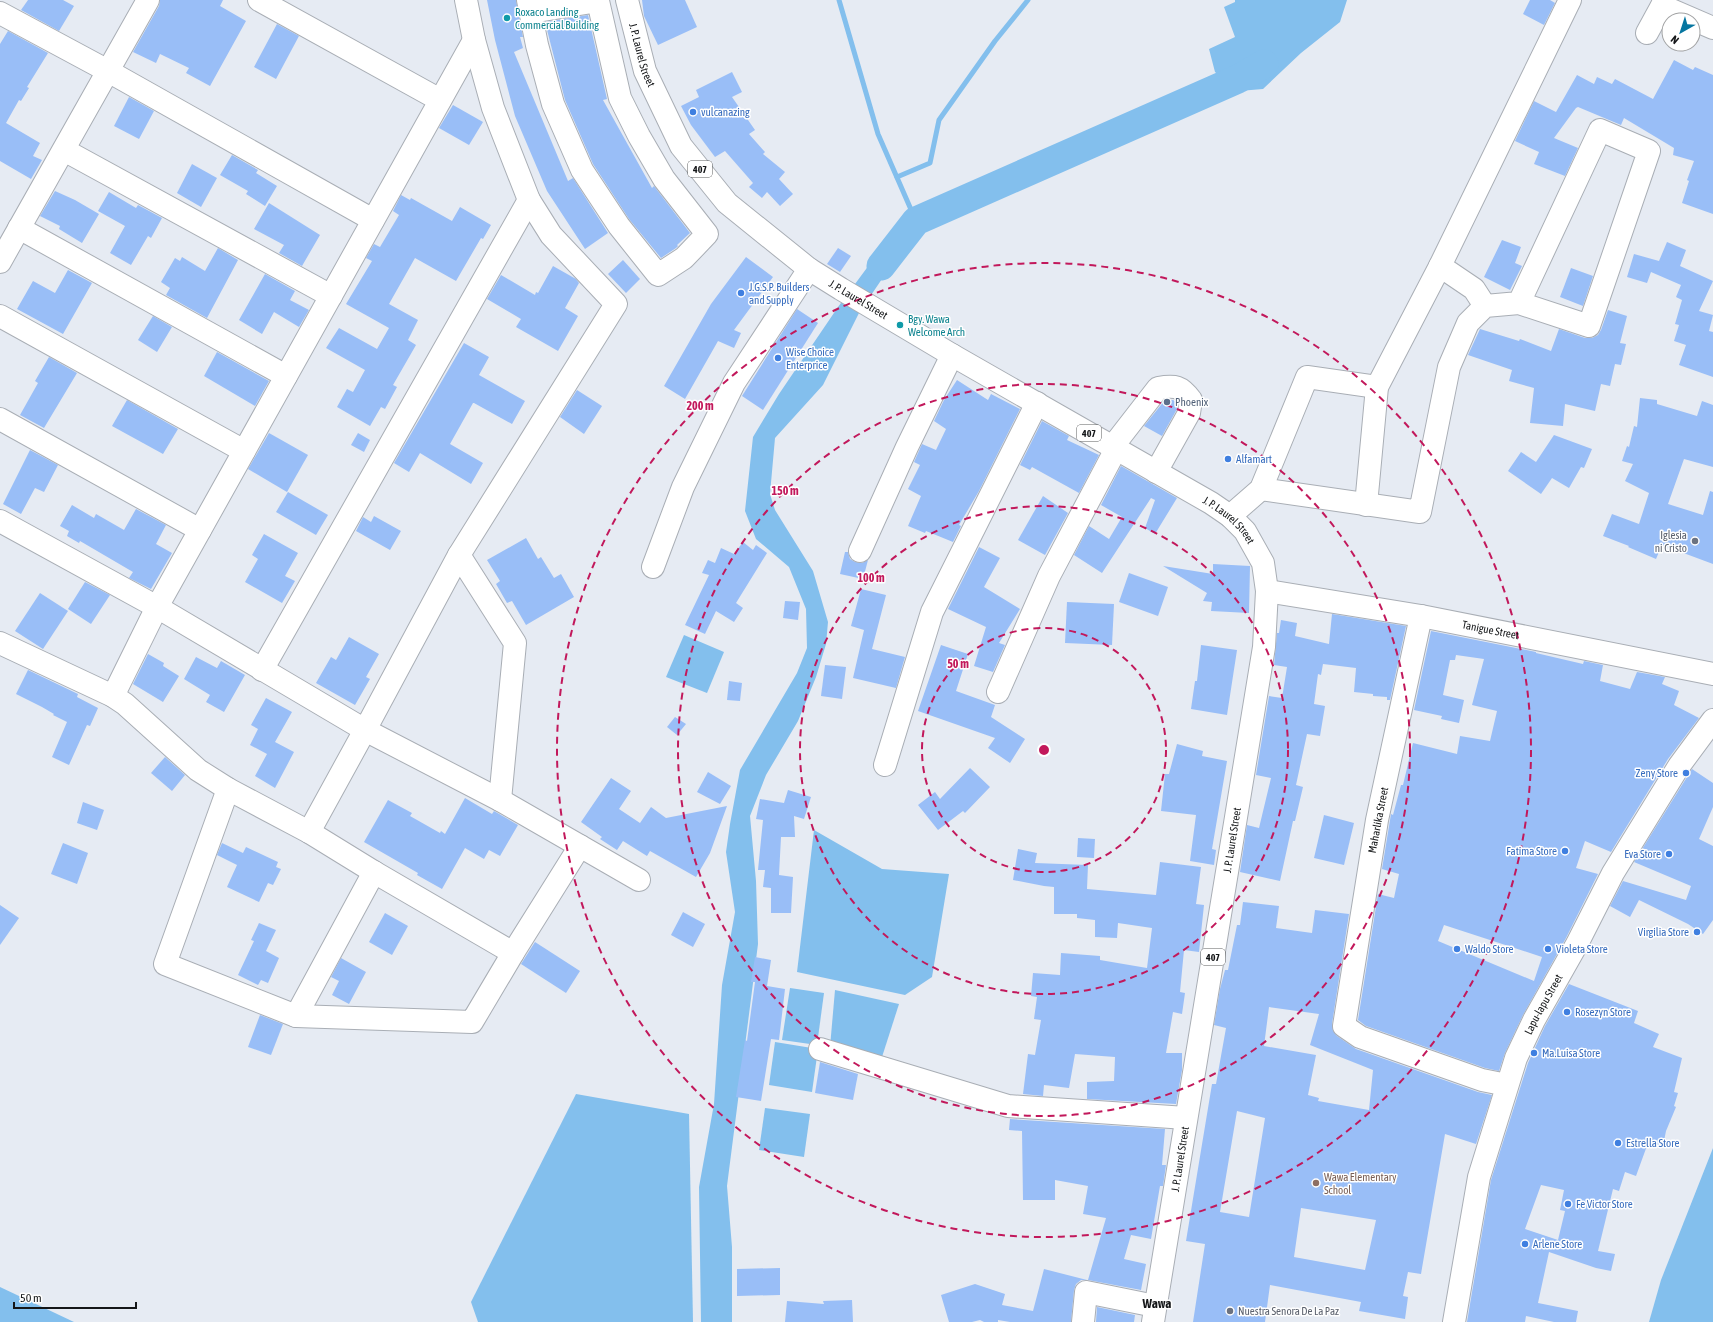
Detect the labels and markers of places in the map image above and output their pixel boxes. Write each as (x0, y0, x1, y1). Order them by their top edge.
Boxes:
place label: Roxaco Landing Commercial Building (515, 6, 599, 31)
marker: Roxaco Landing Commercial Building (502, 13, 512, 23)
place label: vulcanazing (701, 106, 750, 118)
marker: vulcanazing (688, 107, 698, 117)
place label: J.G.S.P. Builders and Supply (749, 281, 810, 306)
marker: J.G.S.P. Builders and Supply (736, 288, 746, 298)
place label: Bgy. Wawa Welcome Arch (908, 313, 965, 338)
marker: Bgy. Wawa Welcome Arch (895, 320, 905, 330)
place label: Wise Choice Enterprice (786, 346, 834, 371)
marker: Wise Choice Enterprice (773, 353, 783, 363)
place label: Phoenix (1175, 396, 1209, 408)
marker: Phoenix (1162, 397, 1172, 407)
place label: Alfamart (1236, 453, 1272, 465)
marker: Alfamart (1223, 454, 1233, 464)
place label: Iglesia ni Cristo (1655, 529, 1687, 554)
marker: Iglesia ni Cristo (1690, 536, 1700, 546)
centre of rings (1037, 743, 1051, 757)
place label: Zeny Store (1636, 767, 1678, 779)
marker: Zeny Store (1681, 768, 1691, 778)
place label: Fatima Store (1506, 845, 1557, 857)
marker: Fatima Store (1560, 846, 1570, 856)
place label: Eva Store (1624, 848, 1661, 860)
marker: Eva Store (1664, 849, 1674, 859)
place label: Virgilia Store (1638, 926, 1689, 938)
marker: Virgilia Store (1692, 927, 1702, 937)
place label: Waldo Store (1465, 943, 1514, 955)
place label: Violeta Store (1556, 943, 1608, 955)
marker: Waldo Store (1452, 944, 1462, 954)
marker: Violeta Store (1543, 944, 1553, 954)
place label: Rosezyn Store (1575, 1006, 1631, 1018)
marker: Rosezyn Store (1562, 1007, 1572, 1017)
place label: Ma.Luisa Store (1542, 1047, 1600, 1059)
marker: Ma.Luisa Store (1529, 1048, 1539, 1058)
place label: Estrella Store (1626, 1137, 1680, 1149)
marker: Estrella Store (1613, 1138, 1623, 1148)
place label: Wawa Elementary School (1324, 1171, 1397, 1196)
marker: Wawa Elementary School (1311, 1178, 1321, 1188)
place label: Fe Victor Store (1576, 1198, 1633, 1210)
marker: Fe Victor Store (1563, 1199, 1573, 1209)
place label: Arlene Store (1533, 1238, 1582, 1250)
marker: Arlene Store (1520, 1239, 1530, 1249)
place label: Nuestra Senora De La Paz (1238, 1305, 1339, 1317)
marker: Nuestra Senora De La Paz (1225, 1306, 1235, 1316)

